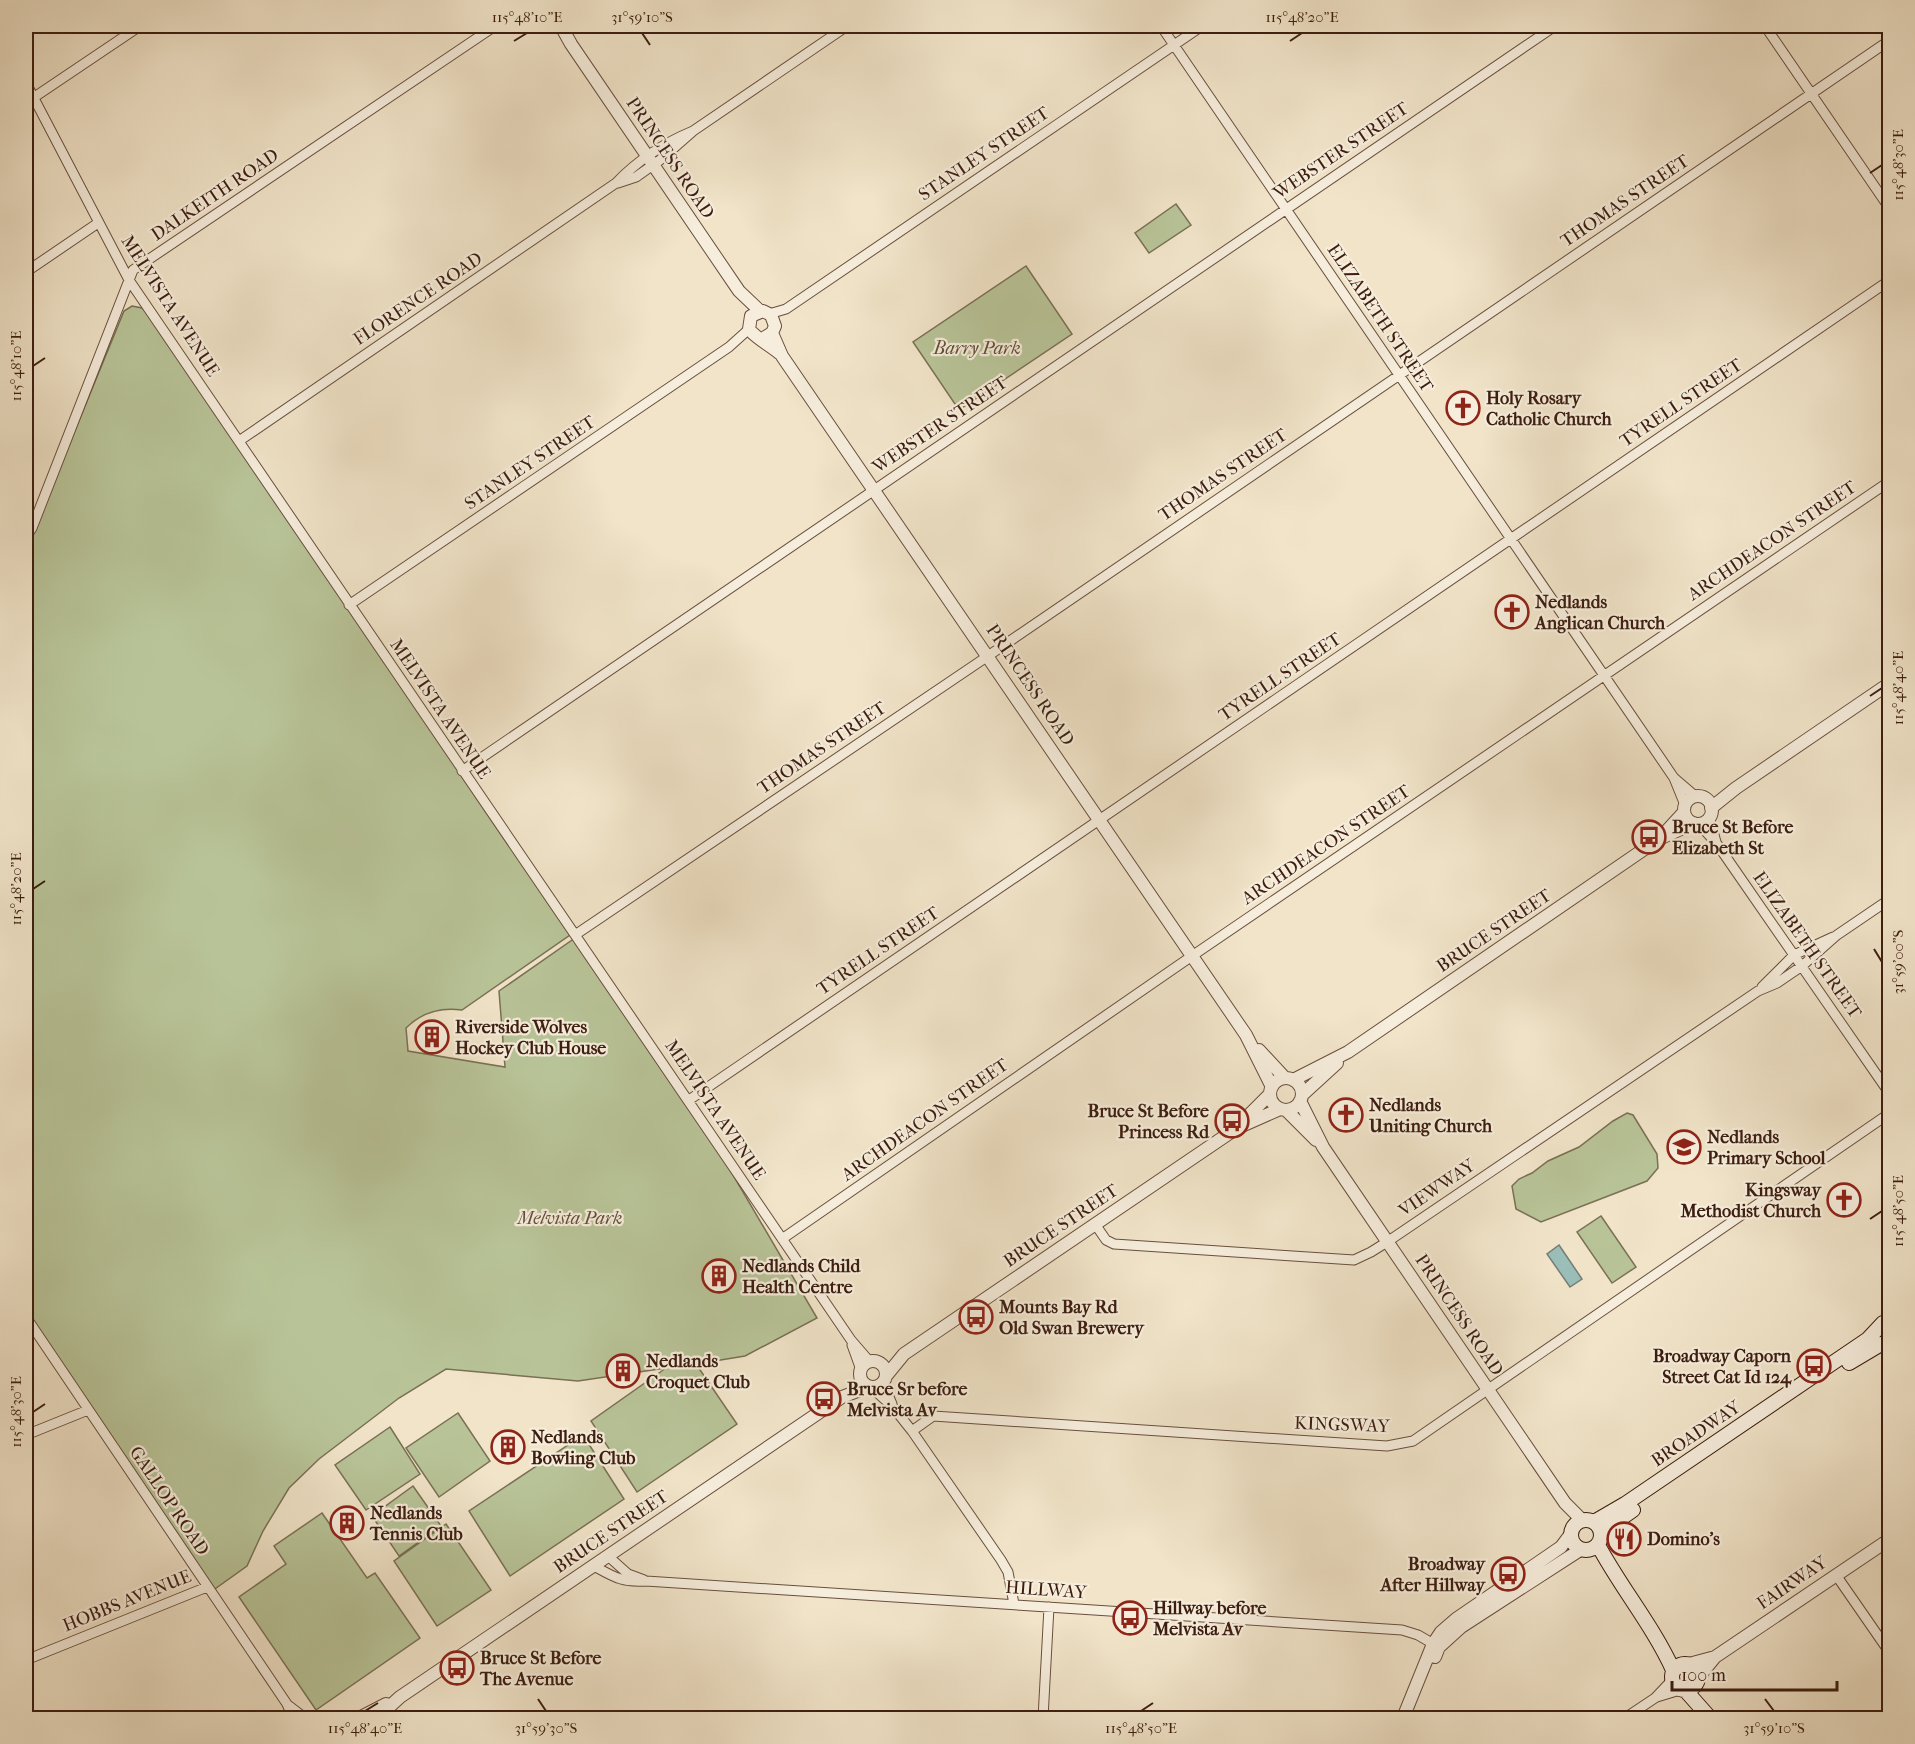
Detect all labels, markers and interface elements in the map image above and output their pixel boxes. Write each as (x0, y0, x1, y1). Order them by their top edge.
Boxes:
text: 115°48'10"E (492, 8, 562, 26)
text: 31°59'10"S (611, 8, 673, 26)
text: 115°48'20"E (1265, 8, 1339, 26)
street label: PRINCESS ROAD (622, 93, 718, 223)
street label: WEBSTER STREET (1269, 98, 1413, 205)
street label: STANLEY STREET (915, 102, 1054, 205)
text: 115°48'30"E (1889, 129, 1907, 201)
street label: DALKEITH ROAD (147, 145, 283, 245)
street label: THOMAS STREET (1557, 150, 1694, 252)
street label: MELVISTA AVENUE (117, 231, 223, 381)
street label: ELIZABETH STREET (1323, 240, 1438, 397)
street label: FLORENCE ROAD (350, 248, 486, 350)
text: 115°48'10"E (7, 331, 25, 401)
park label: Barry Park (932, 338, 1021, 359)
street label: TYRELL STREET (1616, 354, 1747, 452)
street label: WEBSTER STREET (868, 372, 1012, 479)
place label: Holy Rosary Catholic Church (1486, 388, 1612, 430)
church icon: Holy Rosary Catholic Church (1445, 390, 1481, 426)
street label: STANLEY STREET (461, 411, 600, 514)
street label: THOMAS STREET (1155, 424, 1292, 526)
street label: ARCHDEACON STREET (1683, 476, 1861, 606)
place label: Nedlands Anglican Church (1534, 592, 1666, 634)
church icon: Nedlands Anglican Church (1494, 594, 1530, 630)
street label: PRINCESS ROAD (982, 620, 1078, 750)
street label: TYRELL STREET (1215, 628, 1346, 726)
street label: MELVISTA AVENUE (385, 635, 495, 783)
text: 115°48'40"E (1889, 651, 1907, 725)
street label: THOMAS STREET (754, 697, 891, 799)
street label: ARCHDEACON STREET (1237, 780, 1415, 910)
place label: Bruce St Before Elizabeth St (1672, 817, 1794, 859)
bus stop icon: Bruce St Before Elizabeth St (1631, 819, 1667, 855)
text: 115°48'20"E (7, 852, 25, 926)
street label: ELIZABETH STREET (1748, 868, 1866, 1023)
street label: BRUCE STREET (1433, 885, 1556, 977)
street label: TYRELL STREET (813, 902, 944, 1000)
text: 31°59'00"S (1889, 929, 1907, 994)
place label: Riverside Wolves Hockey Club House (455, 1017, 606, 1059)
building icon: Riverside Wolves Hockey Club House (414, 1019, 450, 1055)
street label: MELVISTA AVENUE (660, 1036, 770, 1184)
street label: ARCHDEACON STREET (837, 1054, 1013, 1186)
place label: Nedlands Uniting Church (1368, 1095, 1493, 1137)
church icon: Nedlands Uniting Church (1328, 1097, 1364, 1133)
place label: Bruce St Before Princess Rd (1088, 1101, 1210, 1143)
bus stop icon: Bruce St Before Princess Rd (1214, 1103, 1250, 1139)
place label: Nedlands Primary School (1707, 1127, 1827, 1169)
school or university icon: Nedlands Primary School (1666, 1129, 1702, 1165)
street label: VIEWWAY (1394, 1154, 1480, 1222)
text: 115°48'50"E (1889, 1175, 1907, 1247)
street label: BRUCE STREET (1000, 1180, 1123, 1272)
place label: Kingsway Methodist Church (1679, 1180, 1822, 1222)
church icon: Kingsway Methodist Church (1826, 1182, 1862, 1218)
park label: Melvista Park (516, 1208, 622, 1229)
street label: PRINCESS ROAD (1411, 1250, 1507, 1380)
place label: Nedlands Child Health Centre (742, 1256, 861, 1298)
building icon: Nedlands Child Health Centre (701, 1258, 737, 1294)
place label: Mounts Bay Rd Old Swan Brewery (998, 1297, 1145, 1339)
bus stop icon: Mounts Bay Rd Old Swan Brewery (958, 1299, 994, 1335)
place label: Broadway Caporn Street Cat Id 124 (1653, 1346, 1792, 1388)
bus stop icon: Broadway Caporn Street Cat Id 124 (1796, 1348, 1832, 1384)
place label: Nedlands Croquet Club (646, 1351, 750, 1393)
building icon: Nedlands Croquet Club (605, 1353, 641, 1389)
text: 115°48'30"E (7, 1376, 25, 1448)
place label: Bruce Sr before Melvista Av (846, 1379, 968, 1421)
bus stop icon: Bruce Sr before Melvista Av (806, 1381, 842, 1417)
street label: BROADWAY (1647, 1396, 1745, 1471)
street label: KINGSWAY (1294, 1413, 1391, 1437)
place label: Nedlands Bowling Club (531, 1427, 636, 1469)
building icon: Nedlands Bowling Club (490, 1429, 526, 1465)
street label: GALLOP ROAD (125, 1443, 213, 1559)
street label: BRUCE STREET (550, 1486, 673, 1578)
place label: Nedlands Tennis Club (369, 1503, 463, 1545)
building icon: Nedlands Tennis Club (329, 1505, 365, 1541)
restaurant icon: Domino's (1606, 1521, 1642, 1557)
place label: Domino's (1647, 1529, 1720, 1550)
street label: FAIRWAY (1753, 1552, 1832, 1614)
place label: Broadway After Hillway (1379, 1554, 1486, 1596)
bus stop icon: Broadway After Hillway (1490, 1556, 1526, 1592)
street label: HOBBS AVENUE (60, 1566, 194, 1636)
street label: HILLWAY (1005, 1577, 1088, 1603)
place label: Hillway before Melvista Av (1152, 1598, 1267, 1640)
bus stop icon: Hillway before Melvista Av (1112, 1600, 1148, 1636)
place label: Bruce St Before The Avenue (479, 1648, 602, 1690)
bus stop icon: Bruce St Before The Avenue (439, 1650, 475, 1686)
scale bar (1672, 1654, 1837, 1692)
text: 100 m (1681, 1665, 1726, 1686)
text: 115°48'40"E (328, 1719, 402, 1737)
text: 31°59'30"S (515, 1719, 578, 1737)
text: 115°48'50"E (1105, 1719, 1177, 1737)
text: 31°59'10"S (1743, 1719, 1805, 1737)

